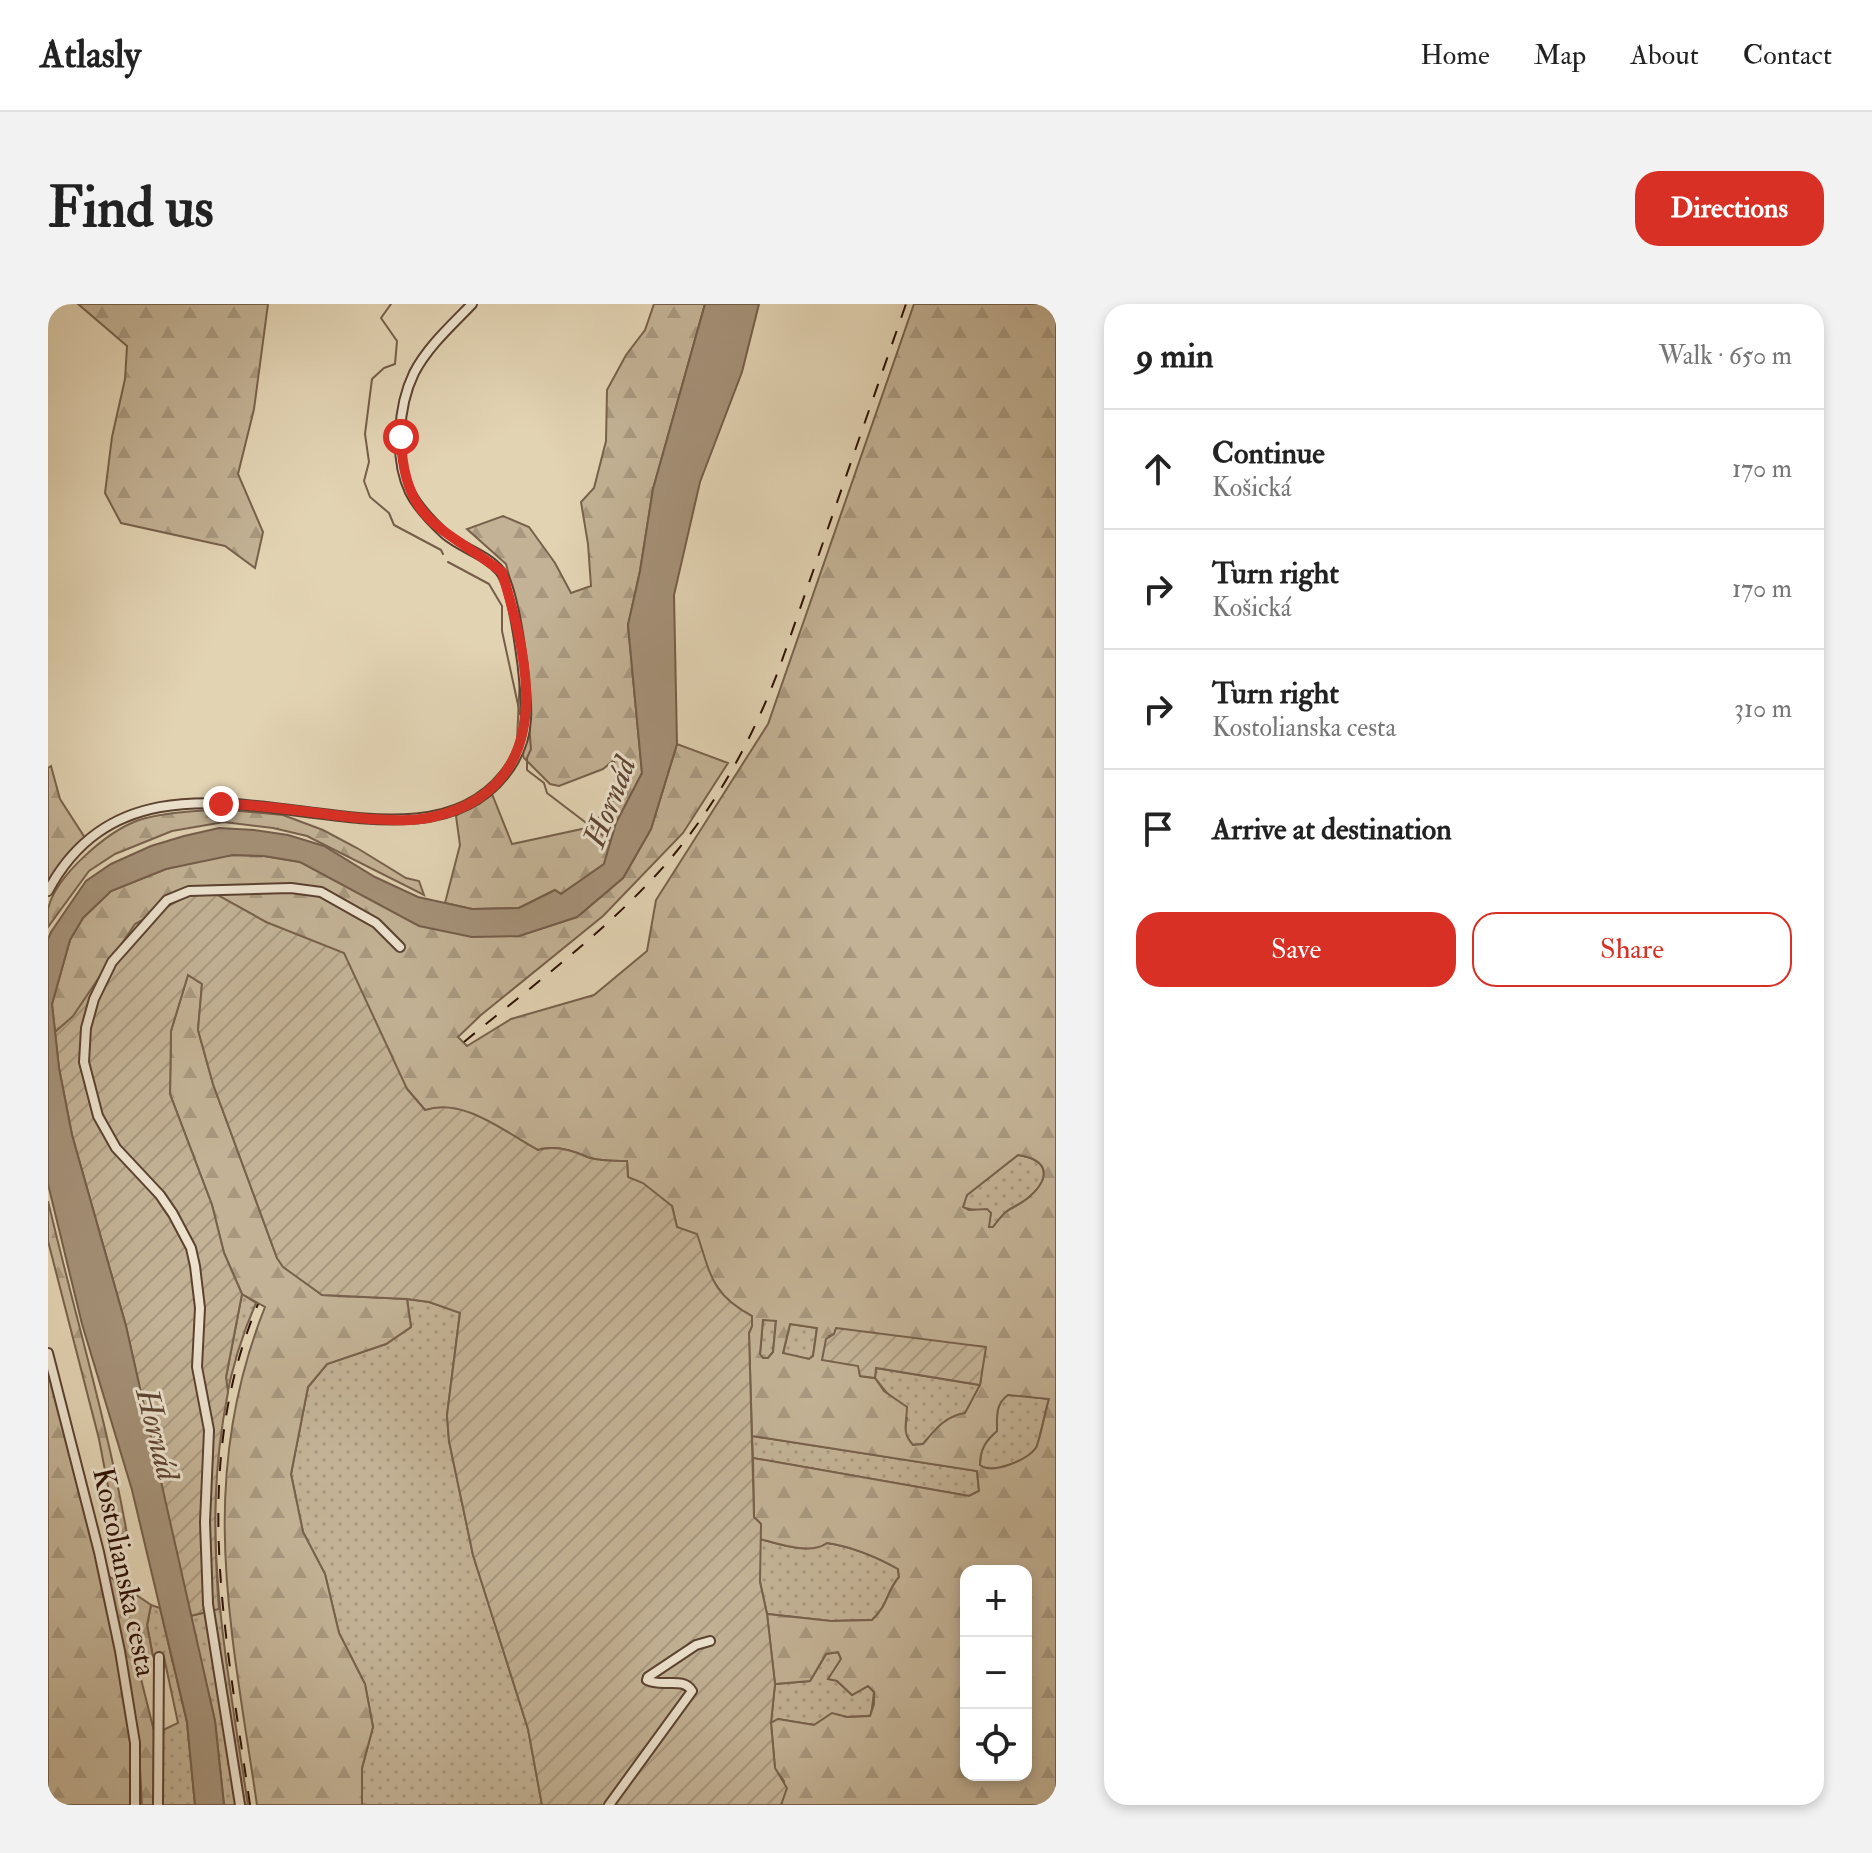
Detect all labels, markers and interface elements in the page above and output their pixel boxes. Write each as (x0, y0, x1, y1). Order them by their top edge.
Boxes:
text: Atlasly (40, 31, 141, 79)
text: Home (1420, 38, 1490, 73)
text: Map (1534, 38, 1586, 73)
text: About (1630, 38, 1699, 73)
text: Contact (1743, 38, 1832, 73)
button: Directions (1635, 171, 1824, 246)
text: Find us (48, 173, 214, 244)
text: 9 min (1136, 335, 1214, 378)
text: Walk · 650 m (1659, 340, 1792, 372)
route start (383, 419, 419, 455)
text: Continue (1212, 435, 1325, 472)
icon: ahead (1136, 447, 1180, 491)
text: 170 m (1732, 453, 1792, 485)
text: Košická (1212, 472, 1291, 504)
text: Turn right (1212, 555, 1339, 592)
icon: right (1136, 567, 1180, 611)
text: 170 m (1732, 573, 1792, 605)
text: Košická (1212, 592, 1291, 624)
text: Turn right (1212, 675, 1339, 712)
icon: right (1136, 687, 1180, 731)
text: 310 m (1734, 693, 1792, 725)
text: Kostolianska cesta (1212, 712, 1396, 744)
water label: Hornád (574, 749, 646, 855)
route end (203, 786, 239, 822)
icon: arrive (1136, 807, 1180, 851)
text: Arrive at destination (1212, 811, 1452, 848)
button: Save (1136, 912, 1456, 987)
button: Share (1472, 912, 1792, 987)
water label: Hornád (126, 1382, 188, 1487)
street label: Kostolianska cesta (84, 1464, 165, 1681)
map controls (960, 1565, 1032, 1781)
button: + (960, 1565, 1032, 1637)
button: − (960, 1637, 1032, 1709)
button: locate (960, 1709, 1032, 1781)

